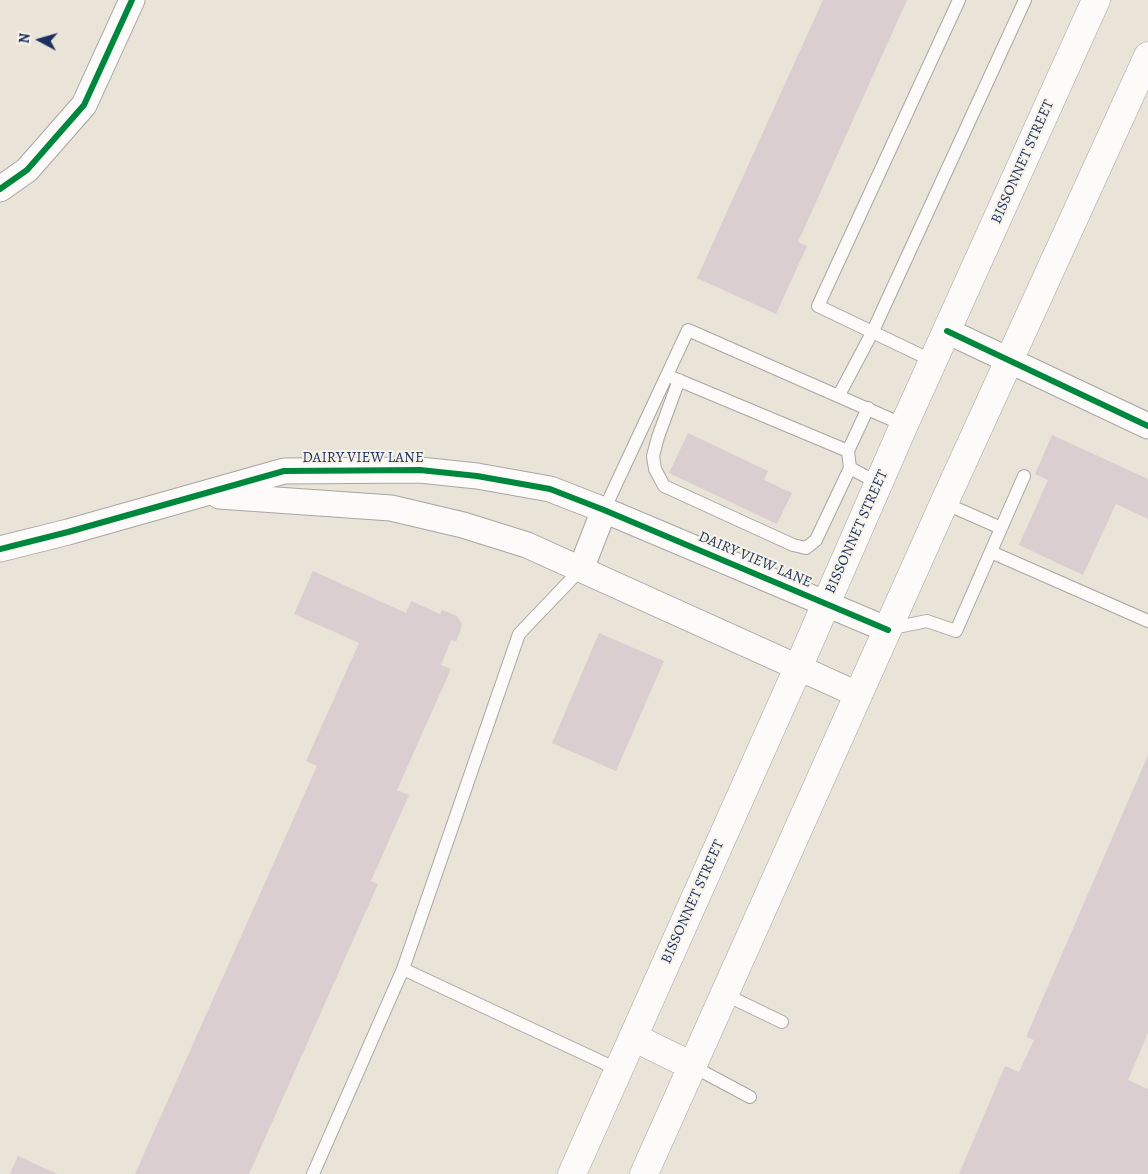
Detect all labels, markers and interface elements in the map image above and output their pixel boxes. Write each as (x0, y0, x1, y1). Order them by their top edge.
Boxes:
north arrow (15, 15, 65, 65)
text: N (15, 32, 35, 44)
street label: BISSONNET STREET (988, 97, 1058, 227)
street label: DAIRY VIEW LANE (302, 449, 424, 467)
street label: BISSONNET STREET (822, 467, 892, 597)
street label: DAIRY VIEW LANE (696, 528, 814, 592)
street label: BISSONNET STREET (658, 837, 728, 967)

